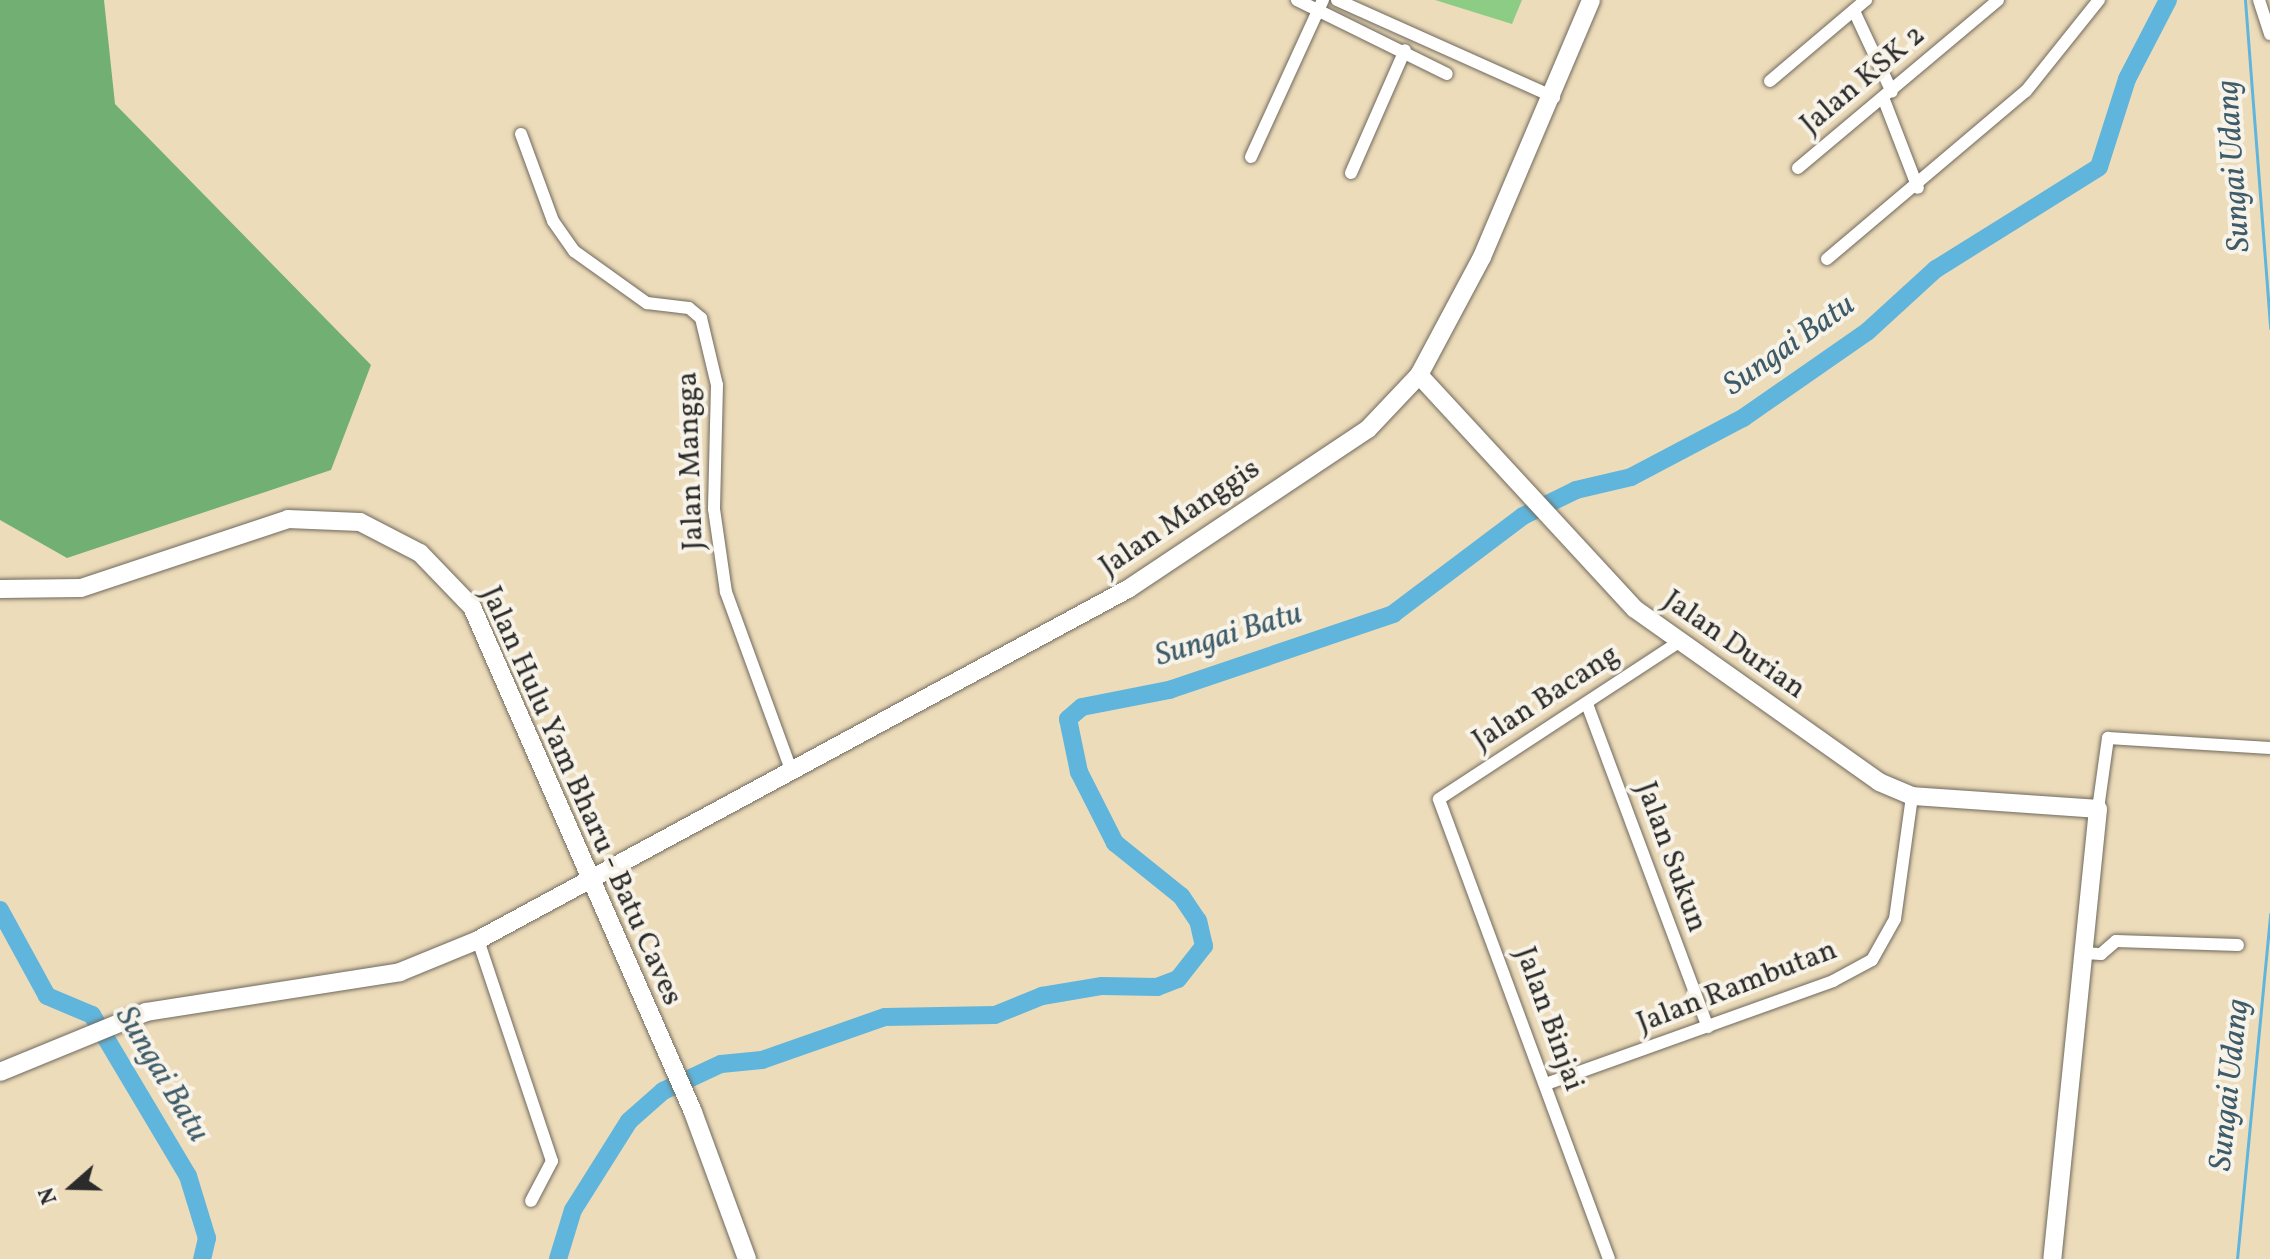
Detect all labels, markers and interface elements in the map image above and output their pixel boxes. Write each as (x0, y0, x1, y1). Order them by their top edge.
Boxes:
street label: Jalan KSK 2 (1793, 17, 1933, 143)
water label: Sungai Udang (2210, 79, 2260, 253)
water label: Sungai Batu (1717, 287, 1863, 405)
street label: Jalan Mangga (670, 371, 712, 551)
street label: Jalan Manggis (1093, 451, 1267, 585)
street label: Jalan Hulu Yam Bharu - Batu Caves (472, 580, 690, 1012)
street label: Jalan Durian (1656, 583, 1812, 707)
water label: Sungai Batu (1151, 595, 1307, 677)
street label: Jalan Bacang (1466, 637, 1626, 759)
street label: Jalan Sukun (1627, 777, 1715, 937)
street label: Jalan Rambutan (1632, 932, 1842, 1042)
street label: Jalan Binjai (1506, 942, 1592, 1096)
water label: Sungai Udang (2203, 997, 2259, 1173)
water label: Sungai Batu (106, 1000, 216, 1150)
north arrow (32, 1147, 112, 1227)
text: N (32, 1183, 66, 1208)

